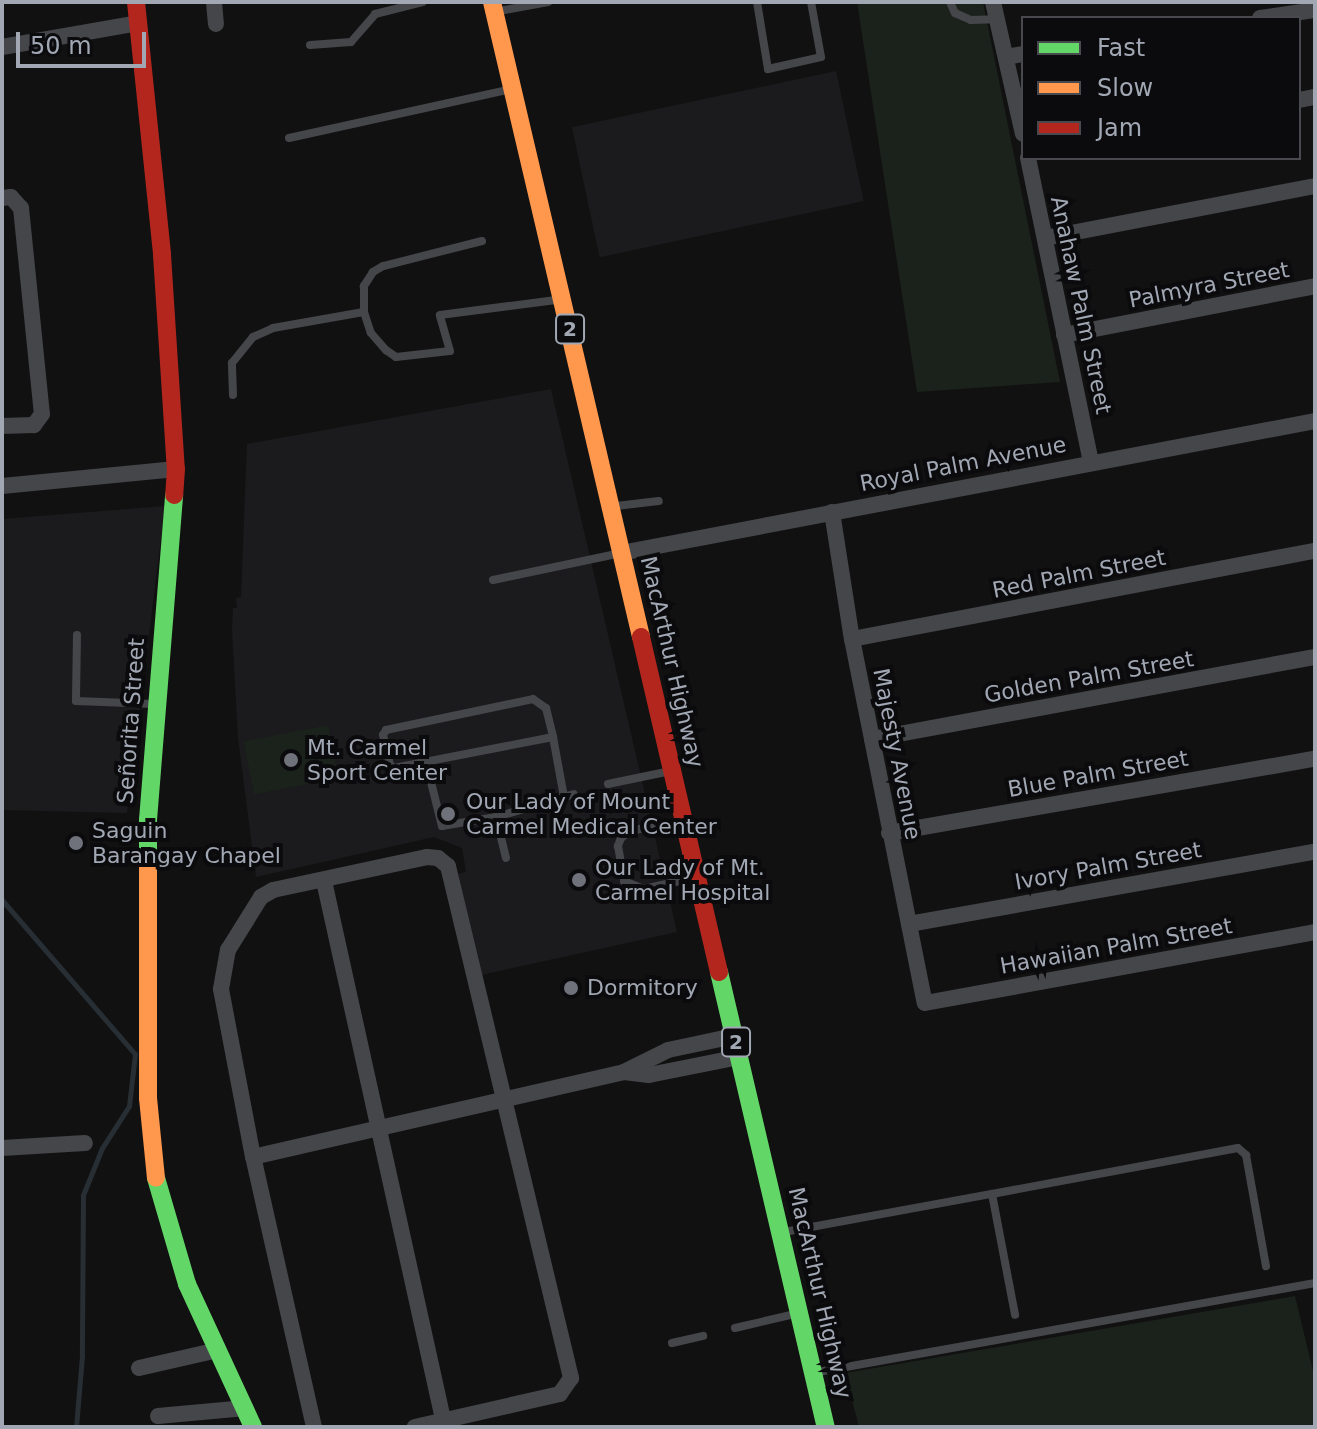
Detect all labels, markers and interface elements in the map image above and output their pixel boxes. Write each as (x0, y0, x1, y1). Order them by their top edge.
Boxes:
scale bar (20, 16, 150, 66)
legend (1021, 16, 1301, 160)
text: 50 m (30, 32, 92, 60)
text: Fast (1097, 34, 1145, 62)
text: Slow (1097, 74, 1153, 102)
text: Jam (1097, 114, 1142, 142)
street label: Anahaw Palm Street (1045, 194, 1117, 416)
street label: Palmyra Street (1127, 257, 1291, 313)
road number: 2 (554, 313, 586, 345)
street label: Royal Palm Avenue (858, 431, 1068, 497)
street label: Red Palm Street (990, 544, 1168, 604)
street label: MacArthur Highway (635, 554, 709, 770)
street label: Señorita Street (112, 637, 150, 805)
street label: Golden Palm Street (982, 646, 1196, 708)
street label: Majesty Avenue (867, 666, 927, 842)
place label: Mt. Carmel Sport Center (307, 734, 447, 786)
street label: Blue Palm Street (1006, 745, 1190, 803)
marker: Mt. Carmel Sport Center (282, 751, 300, 769)
place label: Our Lady of Mount Carmel Medical Center (466, 788, 717, 840)
marker: Our Lady of Mount Carmel Medical Center (437, 803, 459, 825)
place label: Saguin Barangay Chapel (92, 817, 281, 868)
marker: Saguin Barangay Chapel (67, 834, 85, 852)
street label: Ivory Palm Street (1013, 837, 1203, 895)
place label: Our Lady of Mt. Carmel Hospital (595, 854, 770, 906)
marker: Our Lady of Mt. Carmel Hospital (570, 871, 588, 889)
street label: Hawaiian Palm Street (998, 913, 1234, 979)
place label: Dormitory (587, 975, 698, 1001)
marker: Dormitory (562, 979, 580, 997)
road number: 2 (720, 1026, 752, 1058)
street label: MacArthur Highway (783, 1185, 857, 1401)

